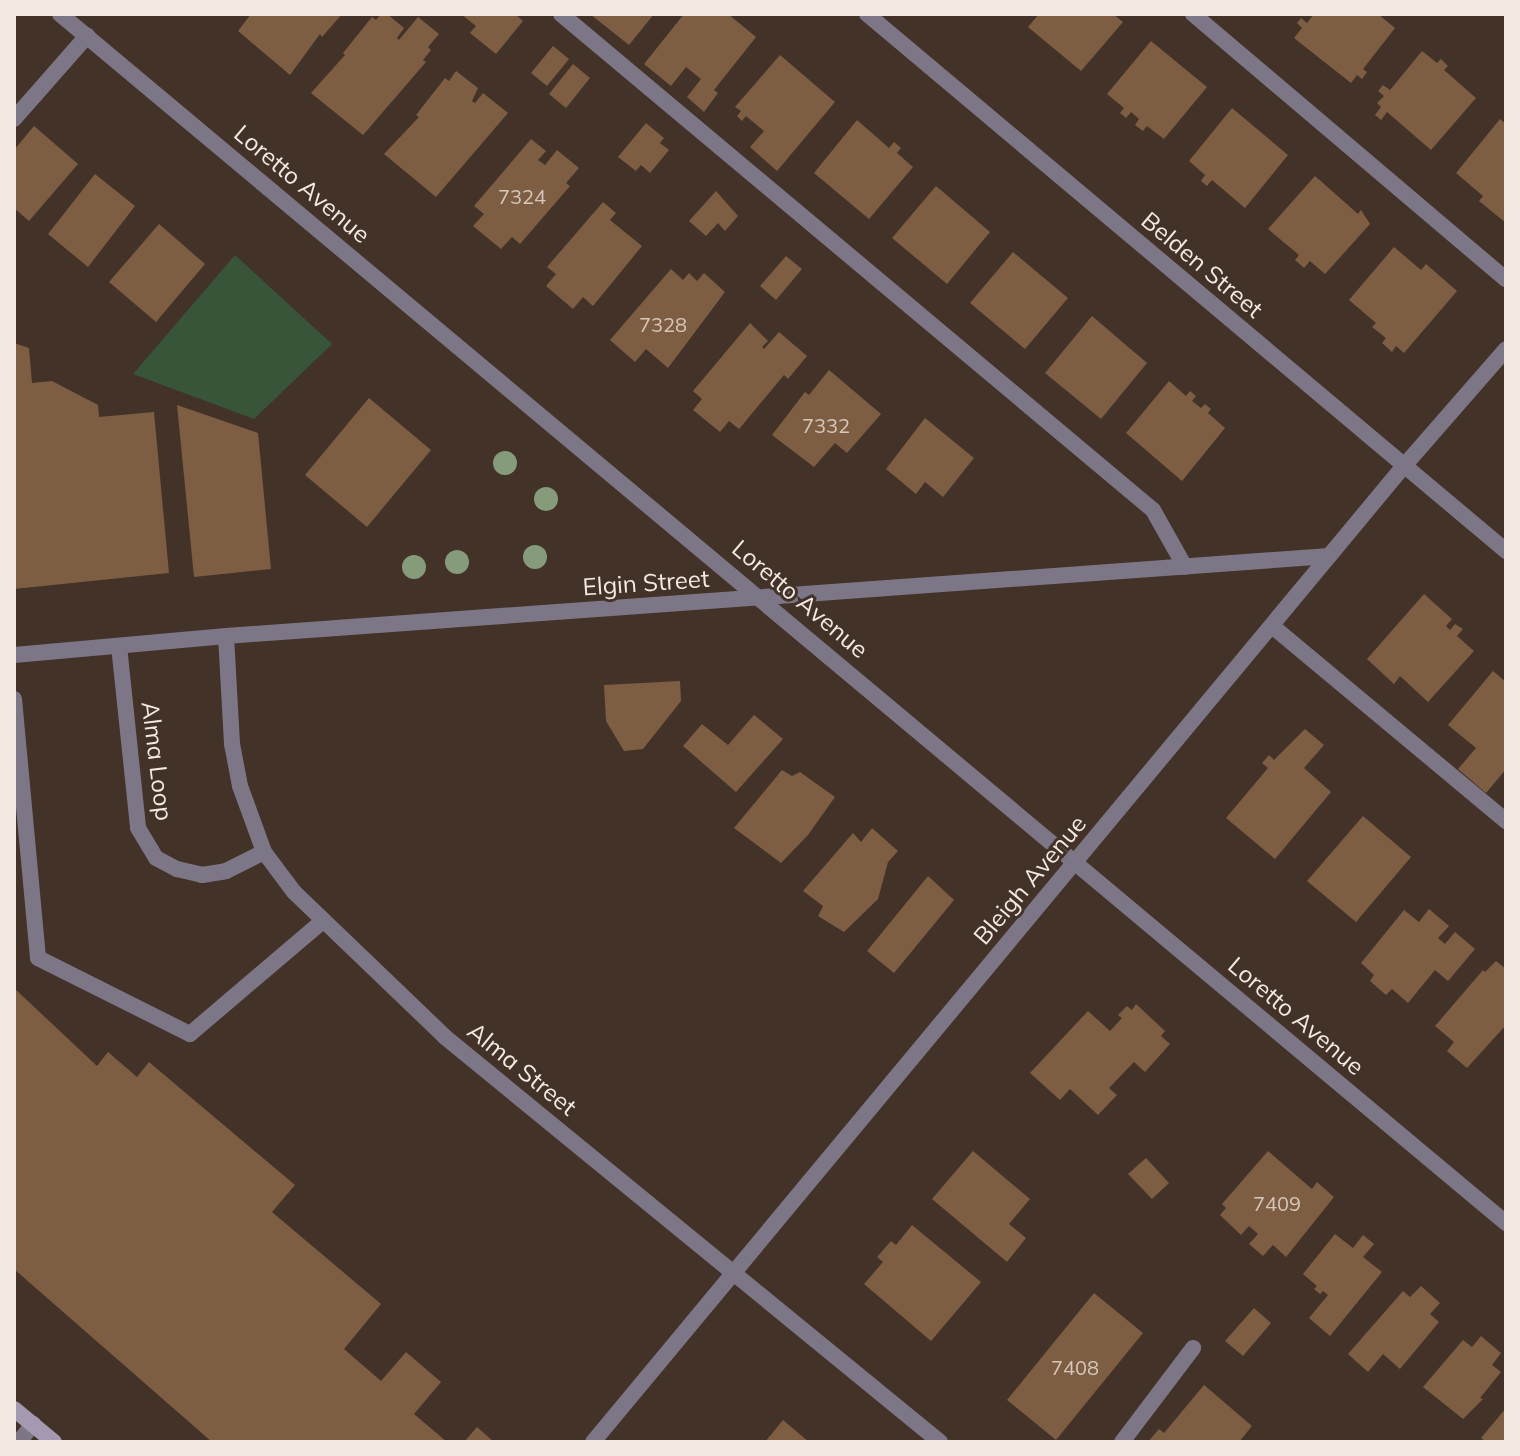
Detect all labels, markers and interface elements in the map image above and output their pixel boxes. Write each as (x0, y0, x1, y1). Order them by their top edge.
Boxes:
street label: Loretto Avenue (228, 119, 376, 249)
house number: 7324 (498, 184, 546, 208)
street label: Belden Street (1136, 206, 1268, 324)
house number: 7328 (639, 312, 687, 336)
house number: 7332 (802, 413, 850, 437)
street label: Loretto Avenue (726, 534, 874, 664)
street label: Elgin Street (582, 564, 710, 602)
street label: Alma Loop (135, 700, 179, 822)
street label: Bleigh Avenue (968, 810, 1092, 950)
street label: Loretto Avenue (1222, 951, 1370, 1081)
street label: Alma Street (462, 1016, 582, 1122)
house number: 7409 (1253, 1191, 1301, 1215)
house number: 7408 (1051, 1355, 1099, 1379)

